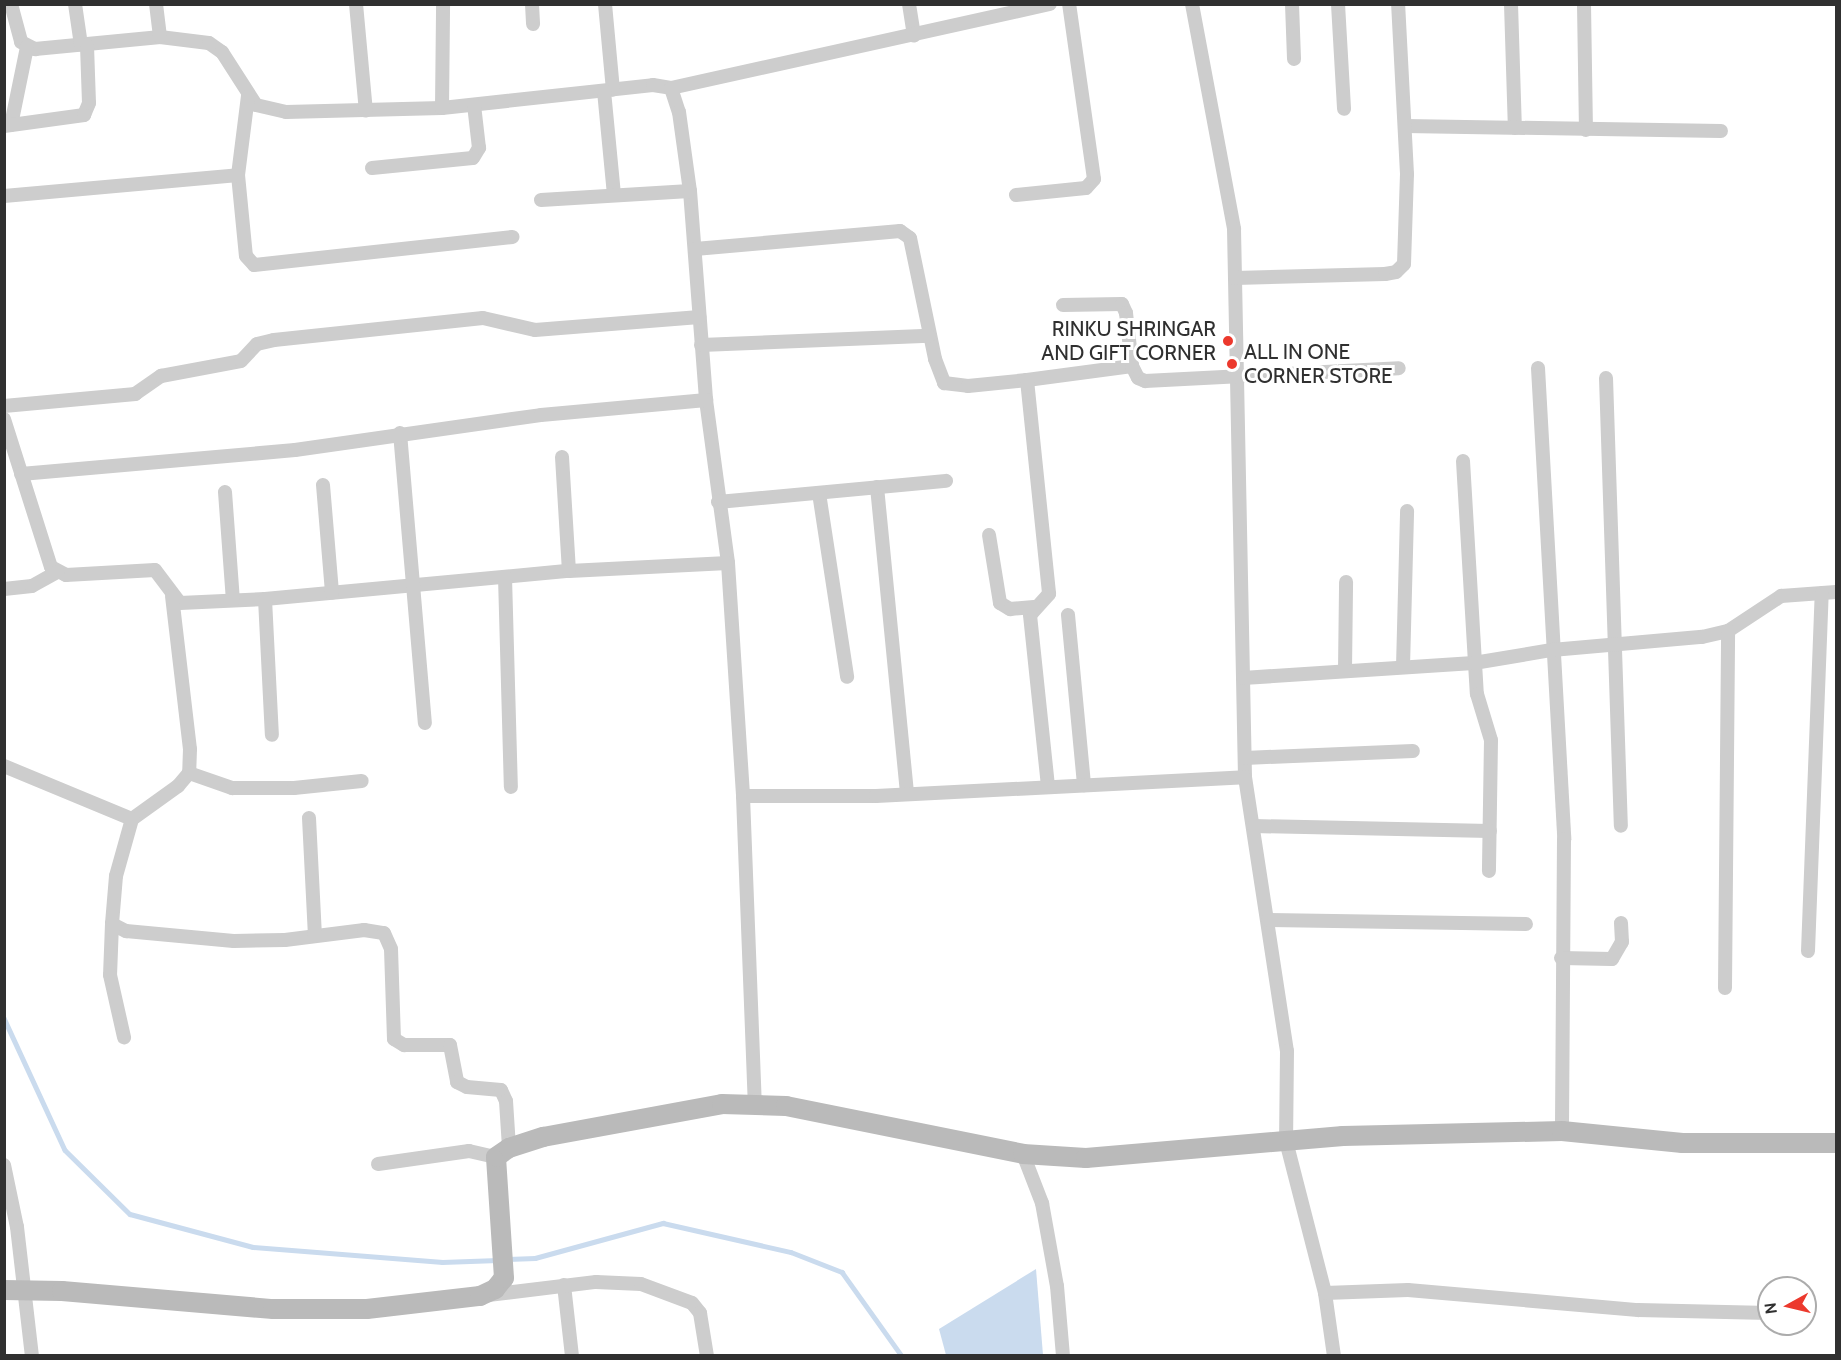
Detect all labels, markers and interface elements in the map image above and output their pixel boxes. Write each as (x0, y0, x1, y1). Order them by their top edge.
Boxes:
place label: RINKU SHRINGAR AND GIFT CORNER (1041, 316, 1216, 366)
marker: RINKU SHRINGAR AND GIFT CORNER (1221, 334, 1235, 348)
place label: ALL IN ONE CORNER STORE (1244, 339, 1393, 389)
marker: ALL IN ONE CORNER STORE (1225, 357, 1239, 371)
north arrow (1757, 1276, 1817, 1336)
text: N (1760, 1301, 1781, 1315)

